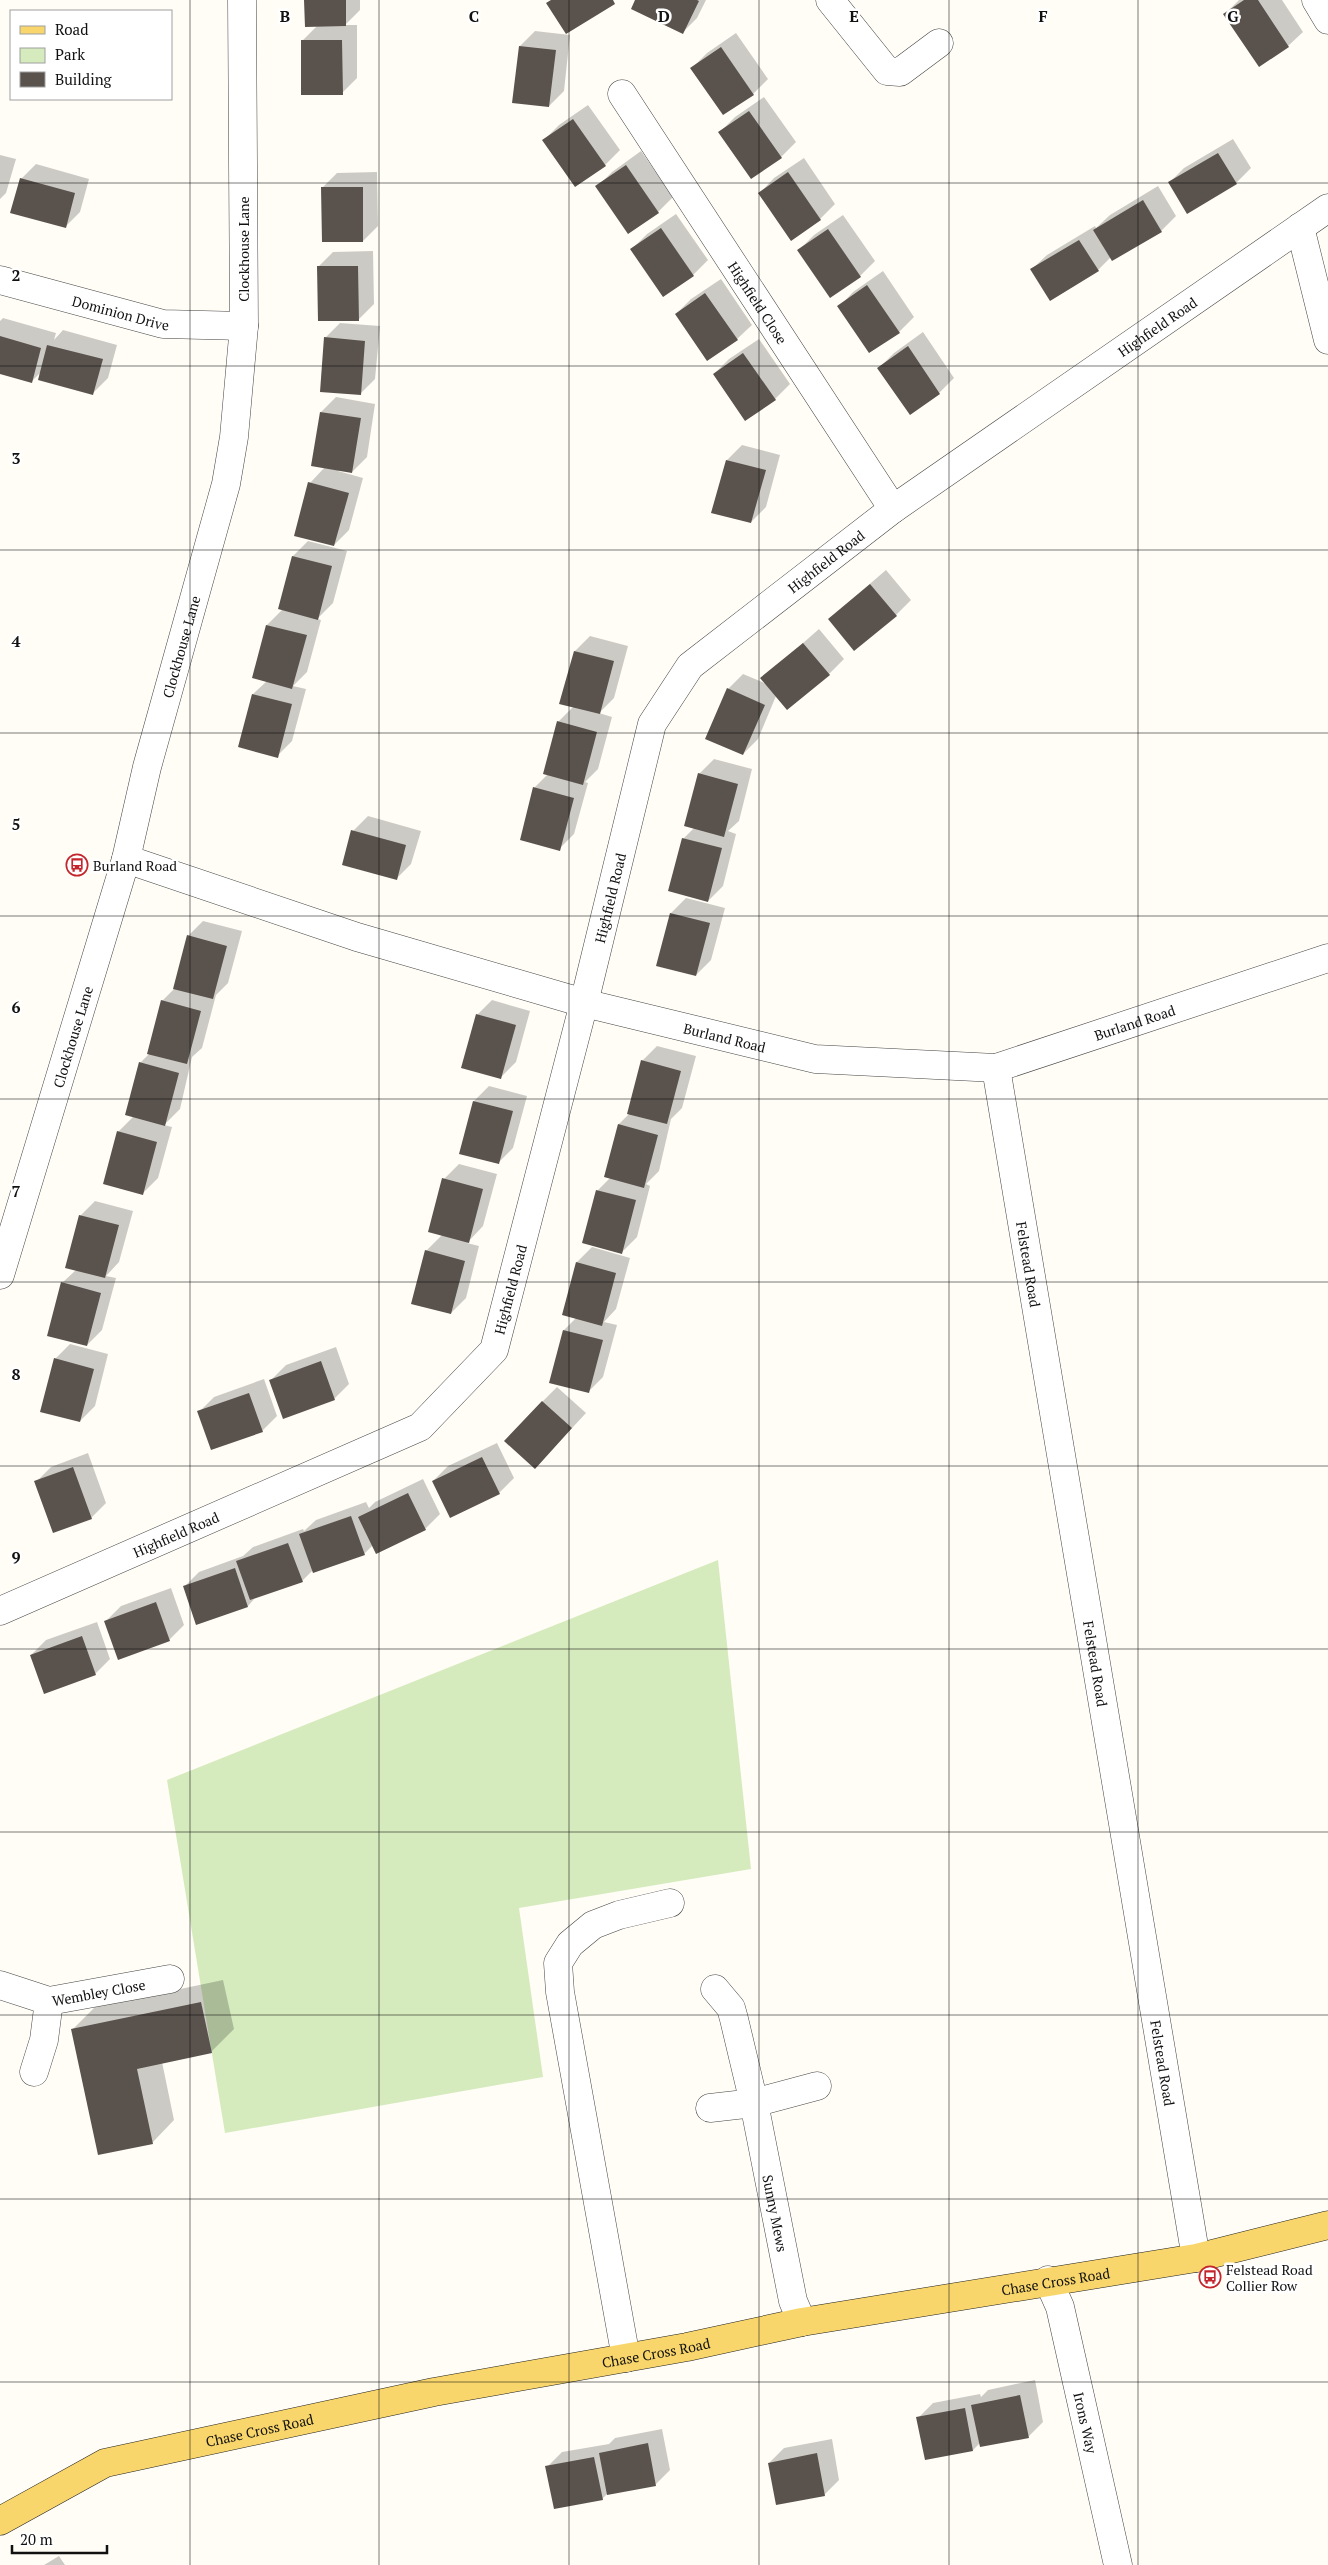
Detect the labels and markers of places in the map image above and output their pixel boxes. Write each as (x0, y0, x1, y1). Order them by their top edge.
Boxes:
bus stop icon: Burland Road (65, 853, 89, 877)
place label: Burland Road (93, 856, 177, 875)
place label: Felstead Road Collier Row (1226, 2260, 1313, 2295)
bus stop icon: Felstead Road Collier Row (1198, 2265, 1222, 2289)

